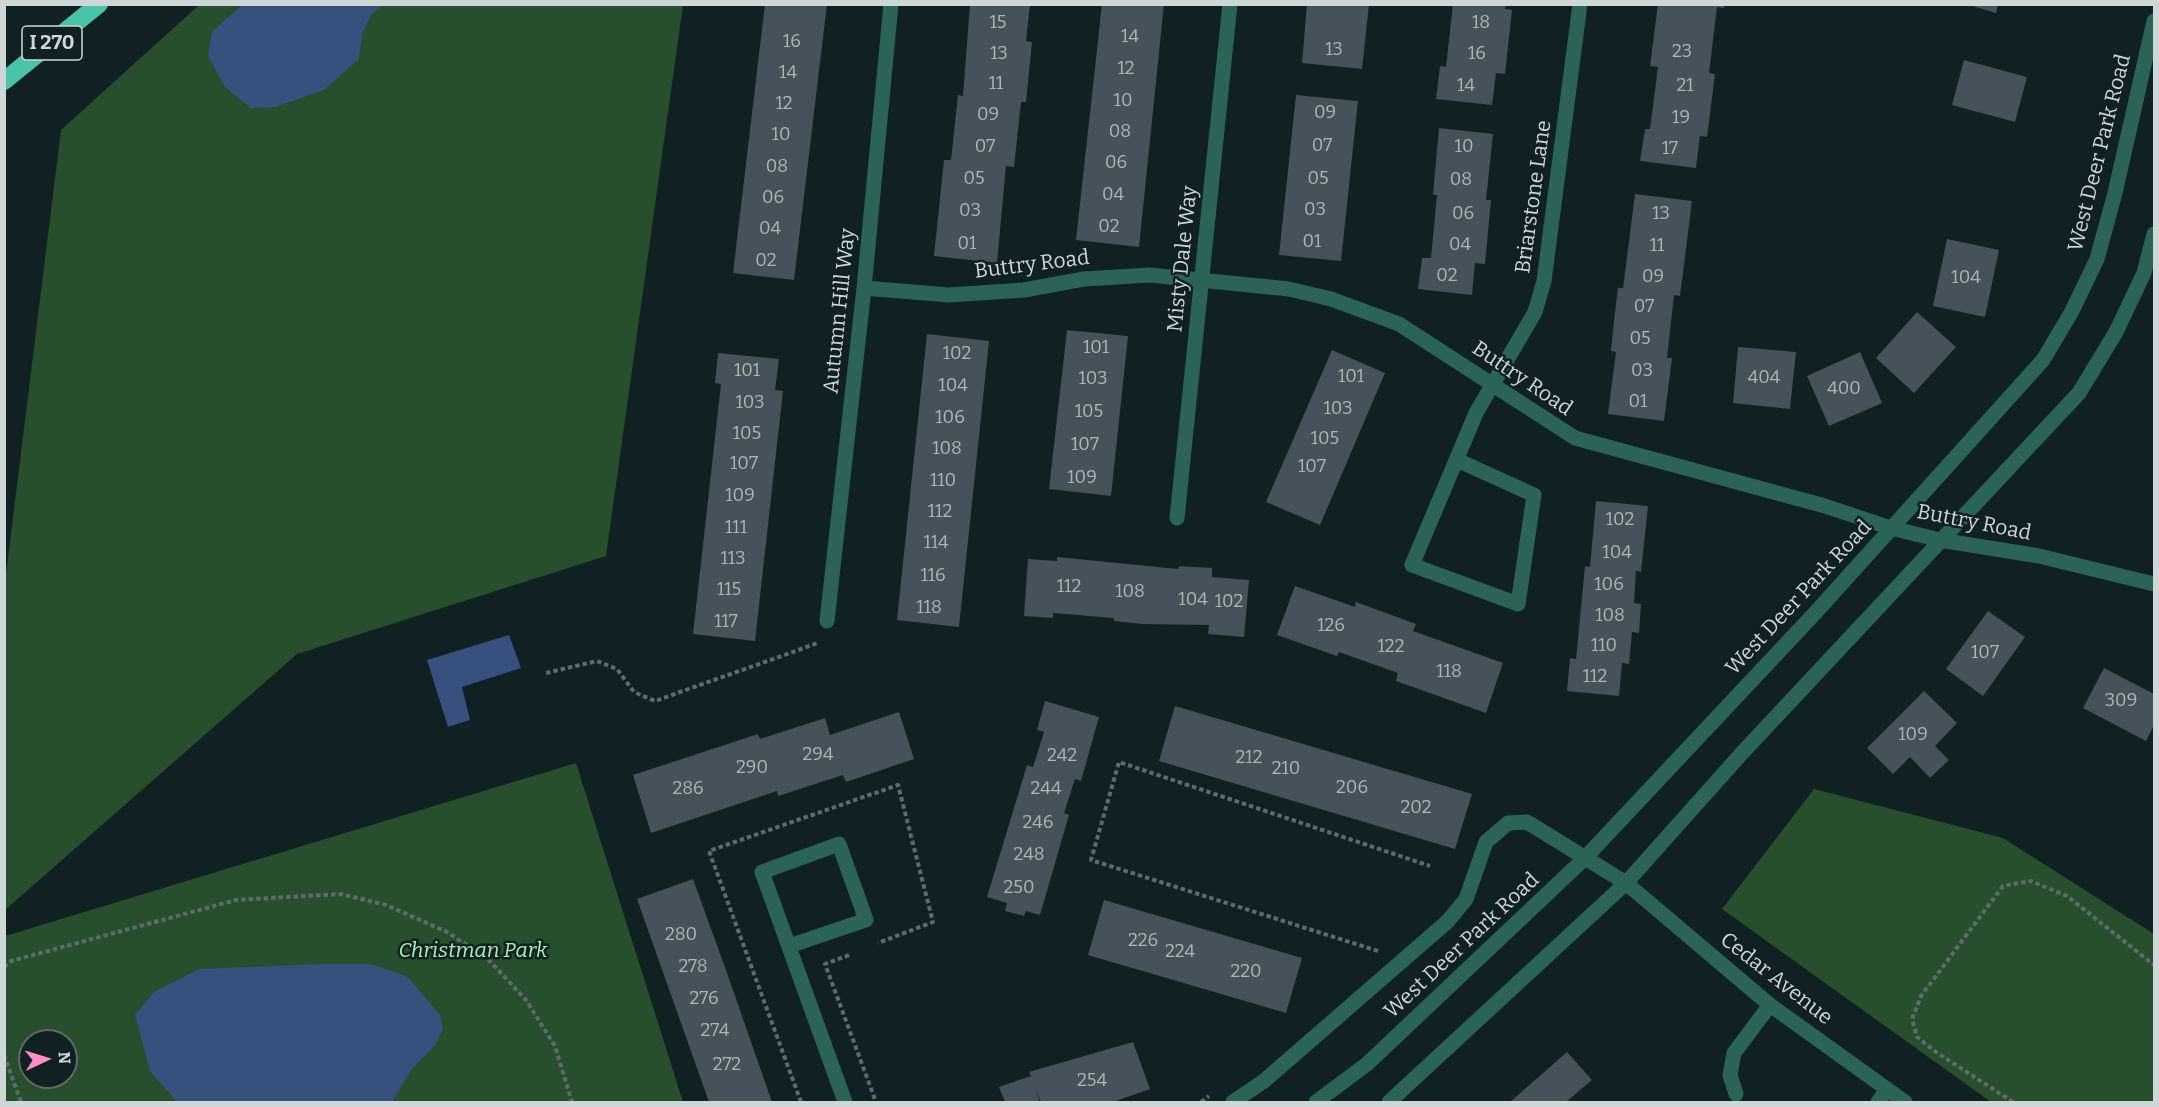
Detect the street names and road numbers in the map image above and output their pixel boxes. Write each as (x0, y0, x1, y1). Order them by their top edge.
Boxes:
road number: I 270 (22, 26, 82, 60)
street label: West Deer Park Road (2063, 52, 2137, 254)
street label: Briarstone Lane (1511, 119, 1557, 275)
street label: Misty Dale Way (1163, 184, 1203, 334)
street label: Autumn Hill Way (819, 227, 861, 395)
street label: Buttry Road (973, 245, 1091, 285)
street label: Buttry Road (1467, 336, 1577, 422)
street label: Buttry Road (1915, 500, 2033, 546)
street label: West Deer Park Road (1721, 515, 1877, 681)
street label: West Deer Park Road (1379, 868, 1545, 1024)
street label: Cedar Avenue (1715, 927, 1837, 1031)

